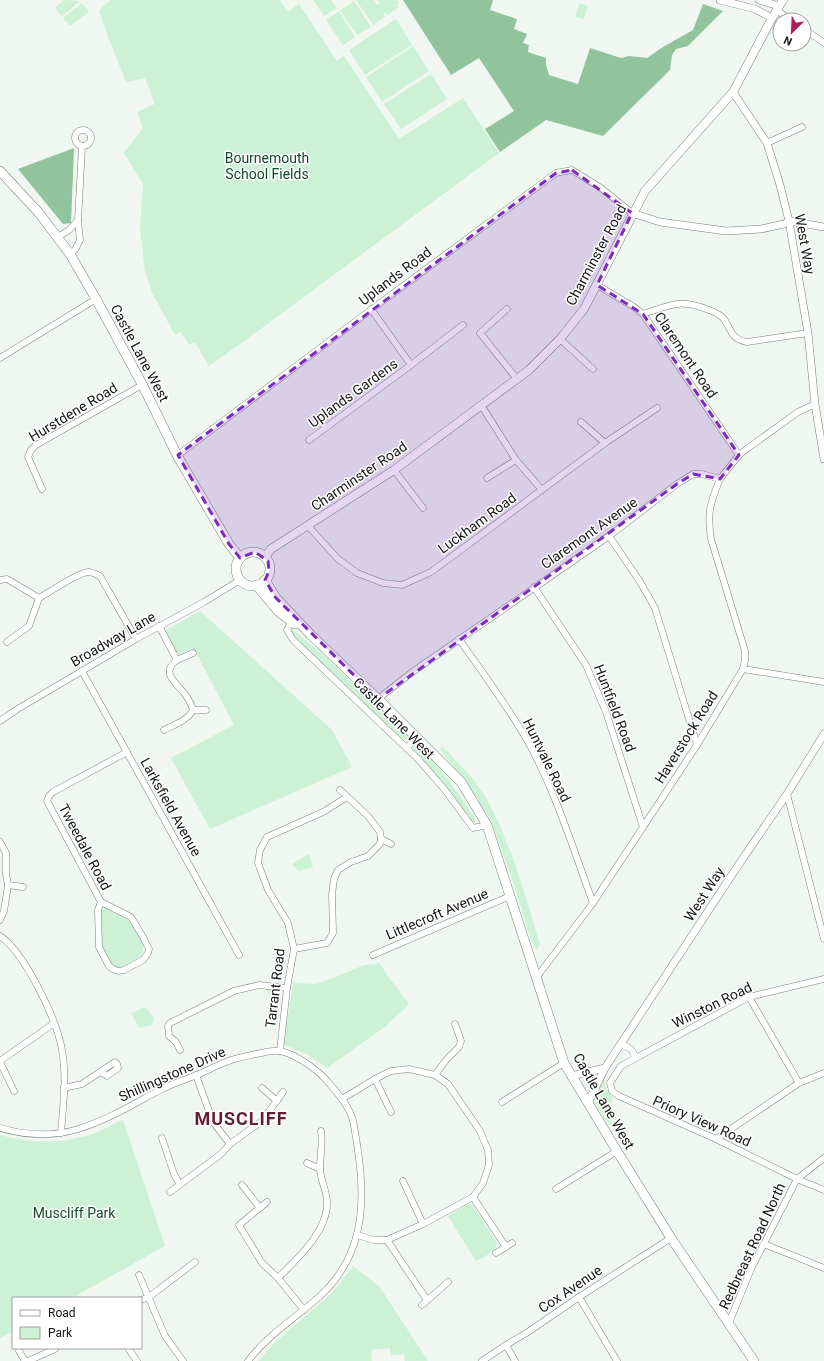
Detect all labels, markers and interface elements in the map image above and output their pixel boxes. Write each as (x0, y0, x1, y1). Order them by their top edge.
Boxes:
north arrow (772, 12, 812, 52)
text: N (782, 33, 794, 48)
park label: Bournemouth School Fields (225, 150, 309, 182)
street label: Charminster Road (563, 202, 629, 308)
street label: West Way (792, 212, 818, 276)
street label: Uplands Road (356, 244, 434, 308)
street label: Castle Lane West (108, 302, 173, 405)
street label: Claremont Road (651, 309, 721, 401)
street label: Uplands Gardens (305, 355, 401, 431)
street label: Hurstdene Road (26, 379, 120, 445)
street label: Charminster Road (308, 438, 410, 514)
street label: Luckham Road (435, 489, 519, 557)
street label: Claremont Avenue (538, 494, 640, 572)
street label: Broadway Lane (68, 608, 158, 670)
street label: Huntfield Road (591, 662, 639, 754)
street label: Castle Lane West (350, 674, 438, 762)
street label: Haverstock Road (651, 688, 721, 786)
street label: Huntvale Road (520, 716, 574, 804)
street label: Larksfield Avenue (137, 755, 205, 859)
street label: Tweedale Road (56, 801, 114, 893)
street label: West Way (681, 864, 728, 924)
street label: Littlecroft Avenue (383, 885, 491, 943)
street label: Tarrant Road (262, 947, 288, 1029)
street label: Winston Road (670, 979, 754, 1031)
street label: Shillingstone Drive (116, 1043, 228, 1105)
street label: Castle Lane West (570, 1050, 638, 1152)
street label: Priory View Road (650, 1092, 754, 1150)
district label: MUSCLIFF (194, 1108, 288, 1129)
street label: Redbreast Road North (716, 1180, 788, 1312)
park label: Muscliff Park (33, 1205, 116, 1221)
street label: Cox Avenue (535, 1262, 605, 1316)
legend (12, 1297, 142, 1349)
text: Road (48, 1306, 76, 1320)
text: Park (48, 1326, 73, 1340)

